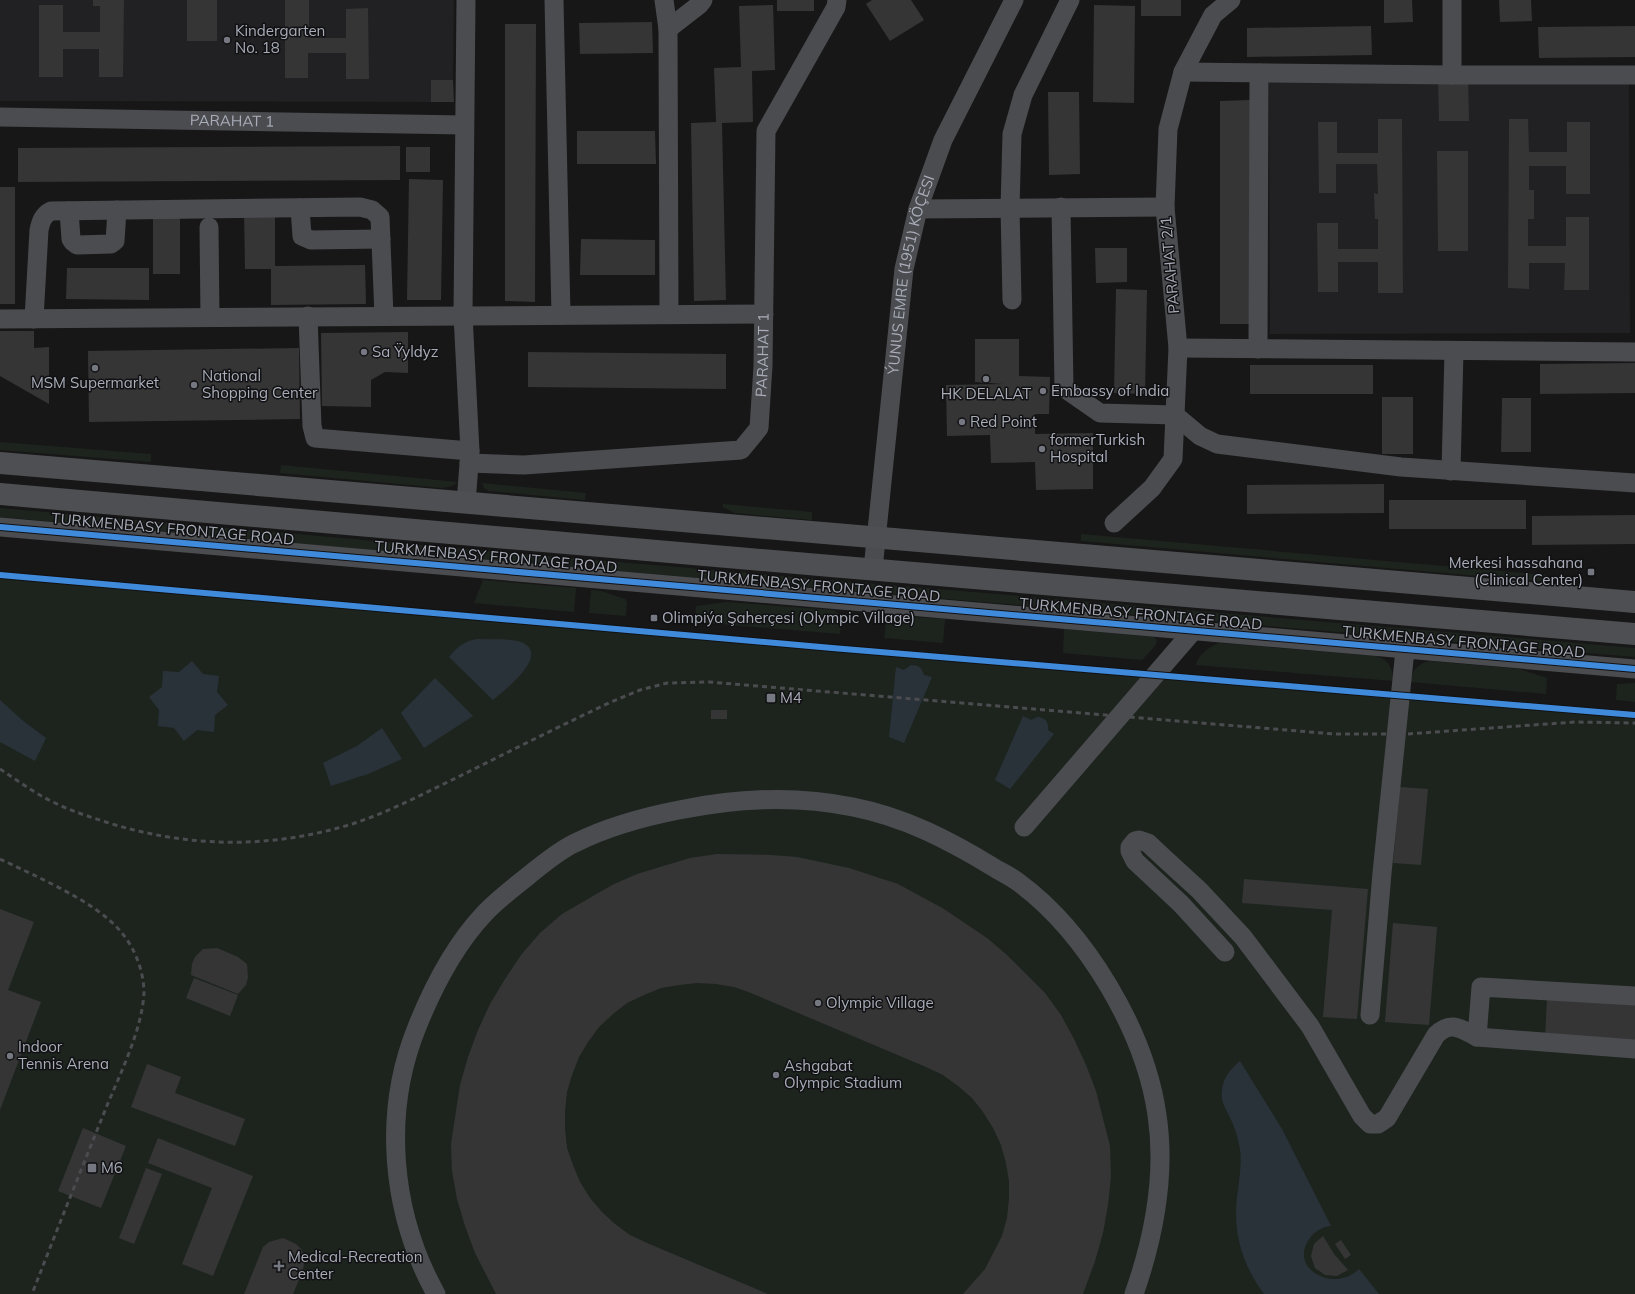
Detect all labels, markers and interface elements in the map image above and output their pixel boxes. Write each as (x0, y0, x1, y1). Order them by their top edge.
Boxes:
place label: Kindergarten No. 18 (235, 21, 325, 57)
marker: Kindergarten No. 18 (222, 35, 232, 45)
street label: PARAHAT 1 (190, 110, 274, 131)
street label: ÝUNUS EMRE (1951) KÖÇESI (883, 173, 938, 376)
street label: PARAHAT 2/1 (1156, 216, 1183, 314)
street label: PARAHAT 1 (751, 313, 773, 398)
place label: Sa Ÿyldyz (372, 342, 439, 361)
marker: Sa Ÿyldyz (359, 347, 369, 357)
marker: MSM Supermarket (90, 363, 100, 373)
place label: National Shopping Center (202, 366, 318, 402)
place label: MSM Supermarket (31, 373, 159, 392)
marker: HK DELALAT (981, 374, 991, 384)
marker: National Shopping Center (189, 380, 199, 390)
place label: Embassy of India (1051, 381, 1169, 400)
place label: HK DELALAT (941, 384, 1031, 403)
marker: Embassy of India (1038, 386, 1048, 396)
place label: Red Point (970, 412, 1037, 431)
marker: Red Point (957, 417, 967, 427)
place label: formerTurkish Hospital (1050, 430, 1145, 466)
marker: formerTurkish Hospital (1037, 444, 1047, 454)
street label: TURKMENBASY FRONTAGE ROAD (51, 508, 295, 549)
street label: TURKMENBASY FRONTAGE ROAD (374, 536, 618, 577)
place label: Merkesi hassahana (Clinical Center) (1449, 553, 1583, 589)
street label: TURKMENBASY FRONTAGE ROAD (697, 565, 941, 606)
marker: Merkesi hassahana (Clinical Center) (1586, 567, 1596, 577)
street label: TURKMENBASY FRONTAGE ROAD (1019, 593, 1263, 634)
place label: Olimpiýa Şaherçesi (Olympic Village) (662, 608, 915, 627)
marker: Olimpiýa Şaherçesi (Olympic Village) (649, 613, 659, 623)
street label: TURKMENBASY FRONTAGE ROAD (1342, 621, 1586, 662)
place label: M4 (780, 688, 802, 707)
marker: M4 (765, 692, 777, 704)
place label: Olympic Village (826, 993, 934, 1012)
marker: Olympic Village (813, 998, 823, 1008)
place label: Indoor Tennis Arena (18, 1037, 109, 1073)
marker: Indoor Tennis Arena (5, 1051, 15, 1061)
place label: Ashgabat Olympic Stadium (784, 1056, 902, 1092)
marker: Ashgabat Olympic Stadium (771, 1070, 781, 1080)
place label: M6 (101, 1158, 123, 1177)
marker: M6 (86, 1162, 98, 1174)
place label: Medical-Recreation Center (288, 1247, 422, 1283)
marker: Medical-Recreation Center (273, 1260, 285, 1272)

